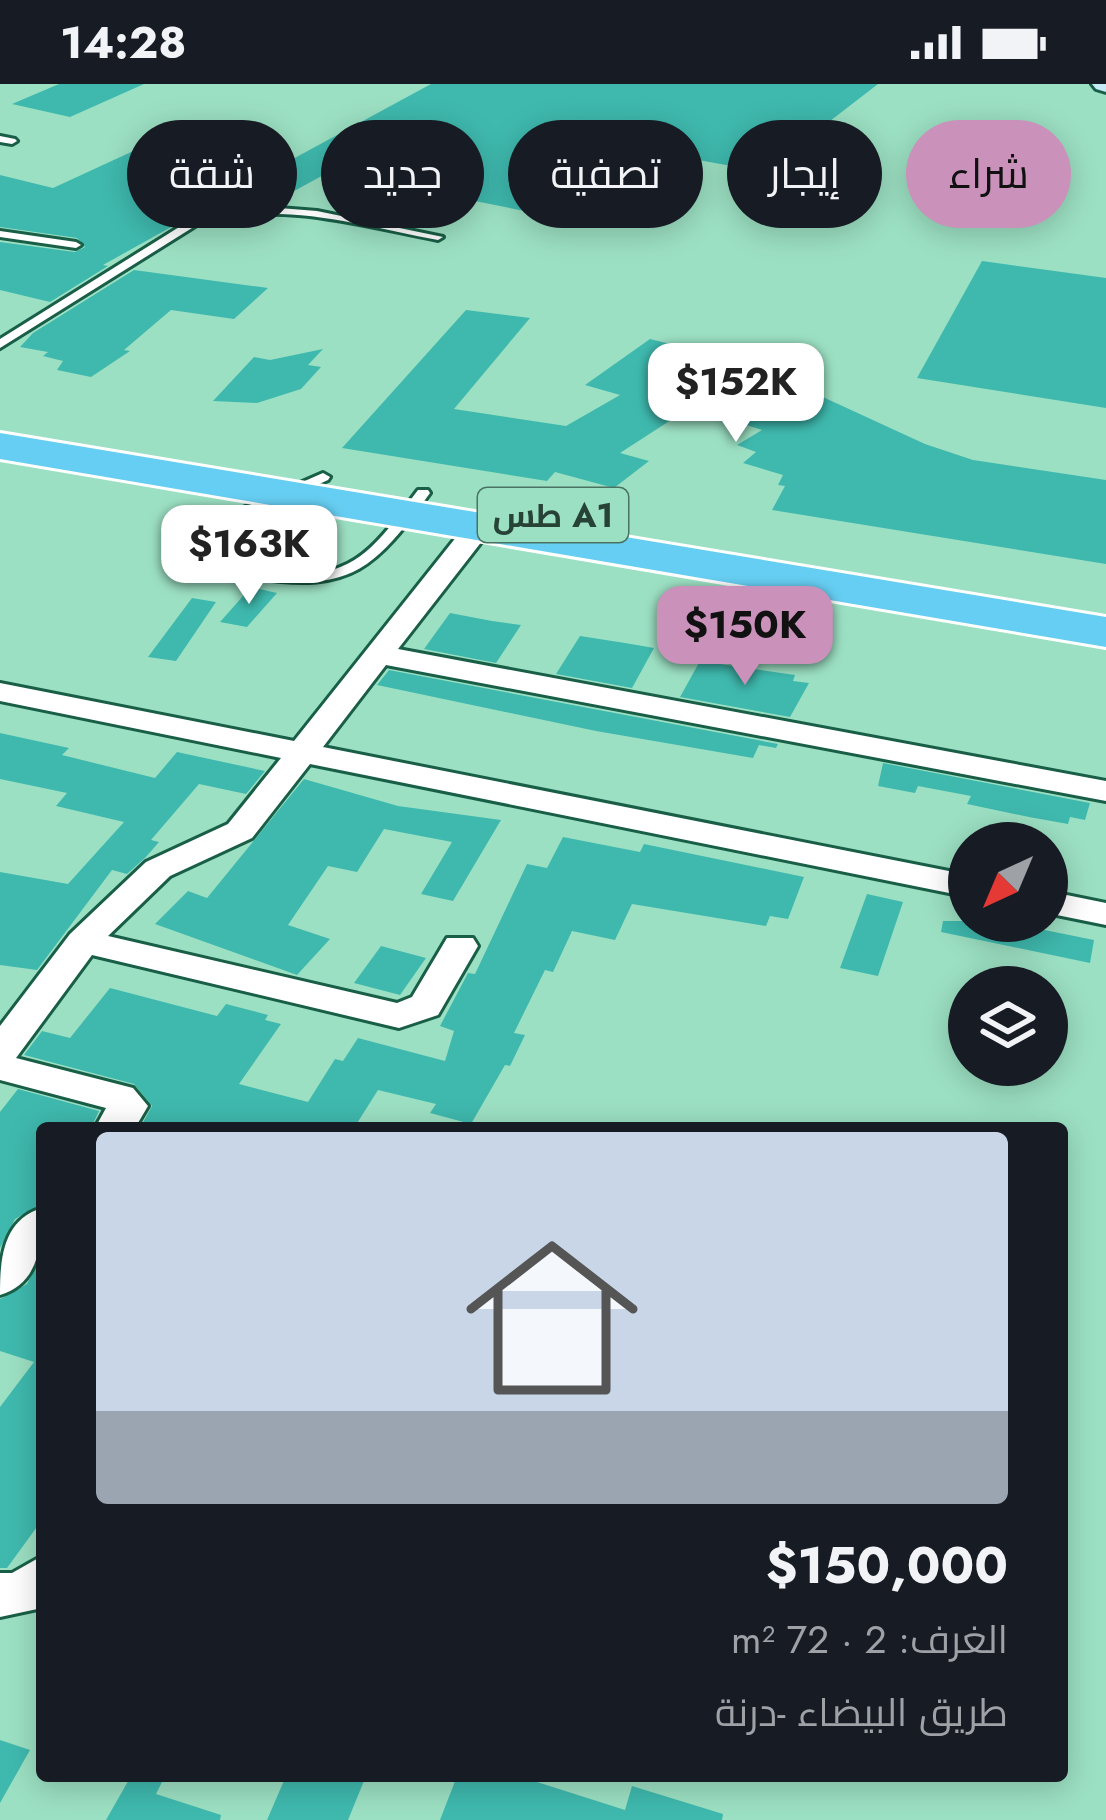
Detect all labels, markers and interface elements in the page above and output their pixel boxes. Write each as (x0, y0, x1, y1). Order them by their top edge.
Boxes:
text: 14:28 (60, 10, 187, 75)
chip: شقة (127, 120, 297, 228)
chip: جديد (321, 120, 484, 228)
chip: تصفية (508, 120, 703, 228)
chip: إيجار (727, 120, 882, 228)
chip: شراء (906, 120, 1071, 228)
pin: $152K (652, 343, 820, 445)
text: $152K (675, 353, 797, 410)
road number: طس A1 (478, 488, 628, 542)
pin: $163K (165, 505, 333, 607)
text: $163K (188, 515, 310, 572)
pin: $150K (661, 586, 829, 688)
text: $150K (684, 596, 806, 653)
north arrow (948, 822, 1068, 942)
map controls (948, 822, 1068, 1086)
button: layers (948, 966, 1068, 1086)
icon: home (444, 1210, 660, 1426)
text: $150,000 (766, 1528, 1008, 1602)
text: الغرف: 2 · 72 m² (731, 1611, 1008, 1668)
text: طريق البيضاء -درنة (715, 1684, 1008, 1741)

